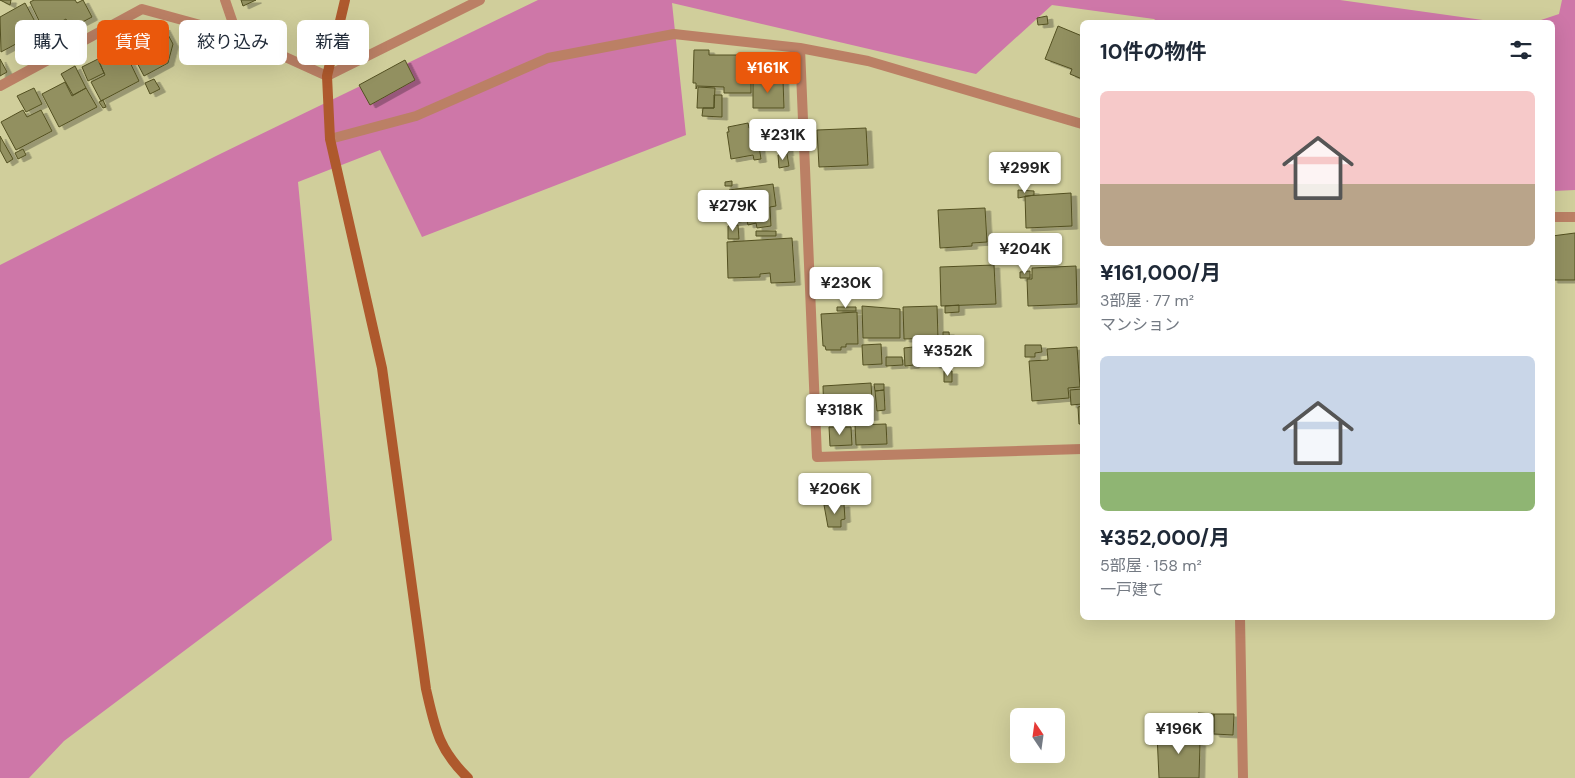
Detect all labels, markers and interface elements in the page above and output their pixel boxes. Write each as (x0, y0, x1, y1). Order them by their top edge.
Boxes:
chip: 購入 (15, 20, 87, 65)
chip: 賃貸 (97, 20, 169, 65)
chip: 絞り込み (179, 20, 287, 65)
chip: 新着 (297, 20, 369, 65)
icon: filters (1507, 36, 1535, 64)
text: 10件の物件 (1100, 38, 1206, 66)
pin: ¥161K (733, 52, 803, 94)
text: ¥161K (747, 57, 789, 78)
pin: ¥231K (748, 119, 818, 161)
icon: home (1273, 123, 1363, 213)
text: ¥231K (760, 124, 806, 145)
pin: ¥299K (990, 152, 1060, 194)
text: ¥299K (1000, 157, 1050, 178)
pin: ¥279K (698, 190, 768, 232)
text: ¥279K (709, 195, 757, 216)
pin: ¥204K (990, 232, 1060, 275)
text: ¥204K (999, 238, 1051, 259)
text: ¥161,000/月 (1100, 259, 1221, 287)
pin: ¥230K (811, 266, 881, 309)
text: ¥230K (821, 272, 872, 293)
text: 3部屋 · 77 m² (1100, 290, 1194, 311)
text: マンション (1100, 314, 1180, 335)
pin: ¥352K (913, 334, 983, 377)
text: ¥352K (923, 340, 973, 361)
icon: home (1273, 388, 1363, 478)
pin: ¥318K (805, 394, 875, 436)
text: ¥318K (817, 399, 863, 420)
pin: ¥206K (800, 472, 870, 515)
text: ¥206K (809, 478, 861, 499)
text: ¥352,000/月 (1100, 524, 1230, 552)
text: 5部屋 · 158 m² (1100, 555, 1202, 576)
text: 一戸建て (1100, 579, 1164, 600)
north arrow (1010, 708, 1065, 762)
map controls (1010, 708, 1065, 763)
pin: ¥196K (1144, 712, 1214, 755)
text: ¥196K (1156, 718, 1202, 739)

